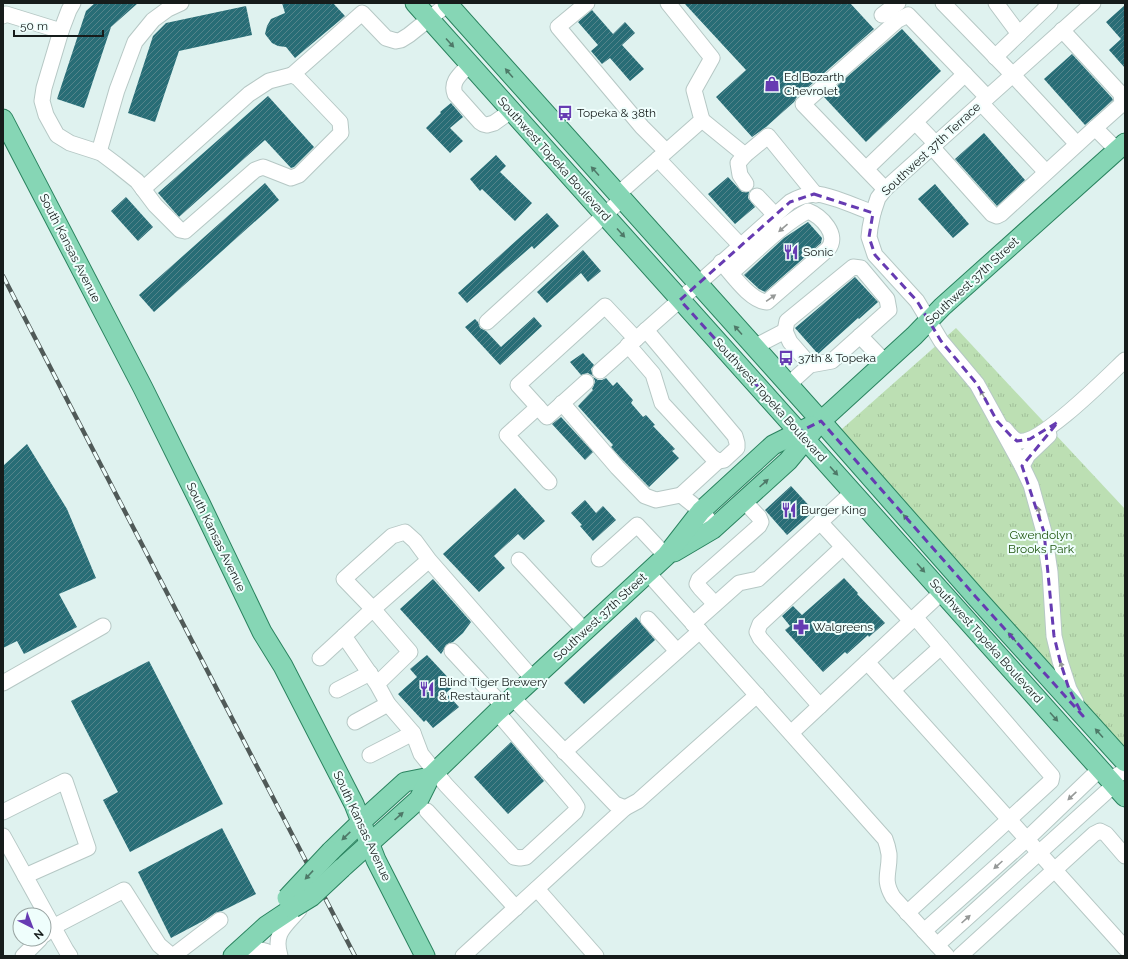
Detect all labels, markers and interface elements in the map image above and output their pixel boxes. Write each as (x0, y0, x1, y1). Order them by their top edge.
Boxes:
scale bar (14, 12, 103, 38)
text: 50 m (20, 19, 48, 33)
one-way arrow (445, 38, 454, 47)
one-way arrow (505, 69, 514, 78)
place label: Ed Bozarth Chevrolet (784, 70, 844, 98)
shop icon: Ed Bozarth Chevrolet (763, 75, 781, 93)
street label: Southwest Topeka Boulevard (495, 94, 613, 224)
street label: Southwest 37th Terrace (879, 100, 983, 198)
bus stop icon: Topeka & 38th (556, 104, 574, 122)
place label: Topeka & 38th (577, 106, 656, 120)
one-way arrow (591, 165, 600, 176)
street label: South Kansas Avenue (37, 191, 103, 305)
one-way arrow (778, 223, 788, 233)
one-way arrow (616, 228, 625, 239)
street label: Southwest 37th Street (923, 234, 1021, 328)
restaurant icon: Sonic (782, 243, 800, 261)
place label: Sonic (803, 245, 834, 259)
one-way arrow (766, 294, 777, 302)
one-way arrow (734, 325, 743, 335)
street label: Southwest Topeka Boulevard (711, 335, 829, 465)
bus stop icon: 37th & Topeka (777, 349, 795, 367)
place label: 37th & Topeka (798, 351, 876, 365)
one-way arrow (979, 390, 987, 400)
one-way arrow (830, 466, 839, 477)
one-way arrow (759, 478, 769, 488)
street label: South Kansas Avenue (183, 480, 249, 594)
restaurant icon: Burger King (780, 501, 798, 519)
place label: Burger King (801, 503, 866, 517)
one-way arrow (1036, 505, 1042, 517)
one-way arrow (902, 514, 911, 524)
park label: Gwendolyn Brooks Park (1008, 528, 1075, 556)
one-way arrow (916, 564, 925, 573)
street label: Southwest 37th Street (551, 570, 649, 664)
street label: Southwest Topeka Boulevard (927, 576, 1045, 706)
pharmacy icon: Walgreens (792, 618, 810, 636)
place label: Walgreens (813, 620, 873, 634)
one-way arrow (1007, 632, 1017, 642)
one-way arrow (1059, 661, 1065, 673)
place label: Blind Tiger Brewery & Restaurant (439, 675, 548, 703)
restaurant icon: Blind Tiger Brewery & Restaurant (418, 680, 436, 698)
one-way arrow (1050, 712, 1059, 723)
one-way arrow (1094, 728, 1104, 738)
street label: South Kansas Avenue (330, 769, 394, 883)
one-way arrow (1067, 791, 1077, 801)
one-way arrow (394, 812, 404, 821)
one-way arrow (341, 831, 351, 841)
one-way arrow (992, 860, 1003, 869)
one-way arrow (305, 870, 314, 879)
north arrow (12, 907, 52, 947)
one-way arrow (961, 915, 970, 924)
text: N (31, 926, 46, 942)

